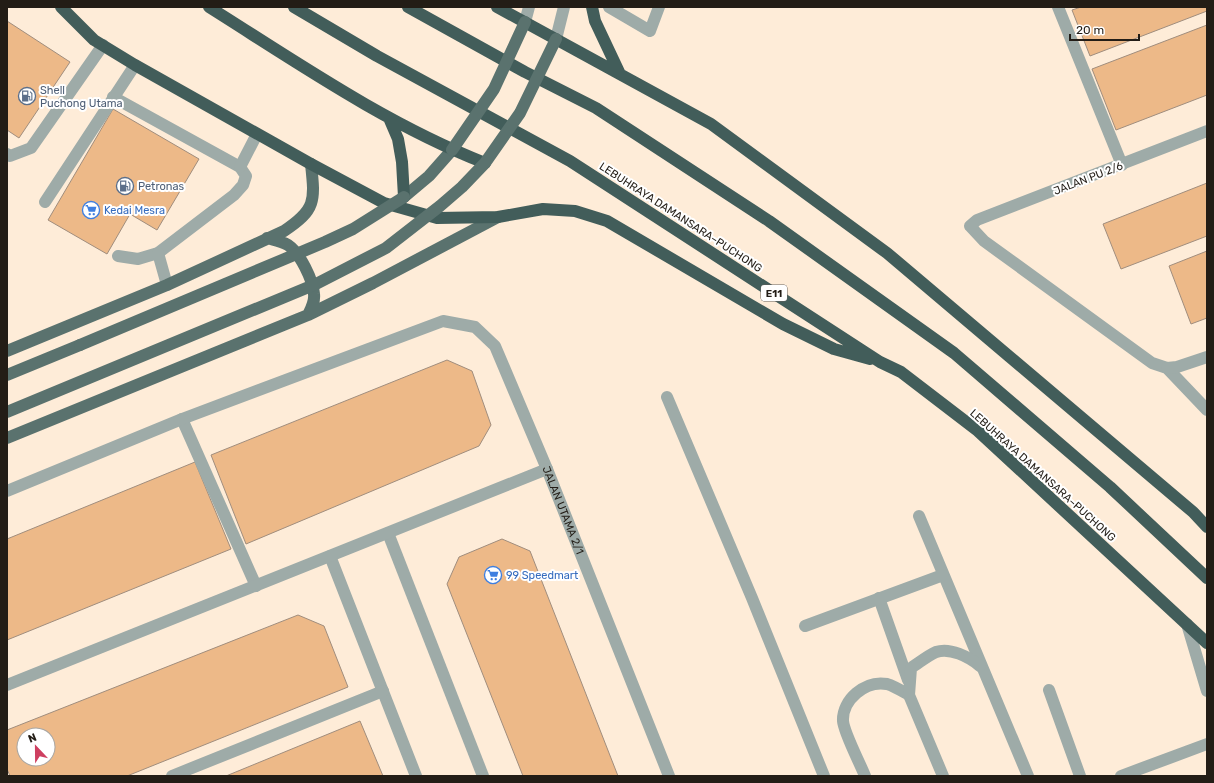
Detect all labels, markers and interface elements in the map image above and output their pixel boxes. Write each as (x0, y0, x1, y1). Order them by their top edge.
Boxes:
scale bar (1070, 16, 1139, 42)
text: 20 m (1076, 23, 1104, 37)
place label: Shell Puchong Utama (40, 84, 123, 110)
fuel station icon: Shell Puchong Utama (17, 86, 37, 106)
street label: JALAN PU 2/6 (1052, 159, 1125, 198)
street label: LEBUHRAYA DAMANSARA–PUCHONG (597, 160, 765, 275)
fuel station icon: Petronas (115, 176, 135, 196)
place label: Petronas (138, 180, 185, 193)
supermarket icon: Kedai Mesra (81, 200, 101, 220)
place label: Kedai Mesra (104, 204, 165, 217)
road number: E11 (761, 285, 787, 301)
street label: LEBUHRAYA DAMANSARA–PUCHONG (967, 406, 1118, 544)
street label: JALAN UTAMA 2/1 (540, 464, 586, 556)
supermarket icon: 99 Speedmart (483, 565, 503, 585)
place label: 99 Speedmart (506, 569, 579, 582)
north arrow (16, 727, 56, 767)
text: N (26, 731, 39, 746)

